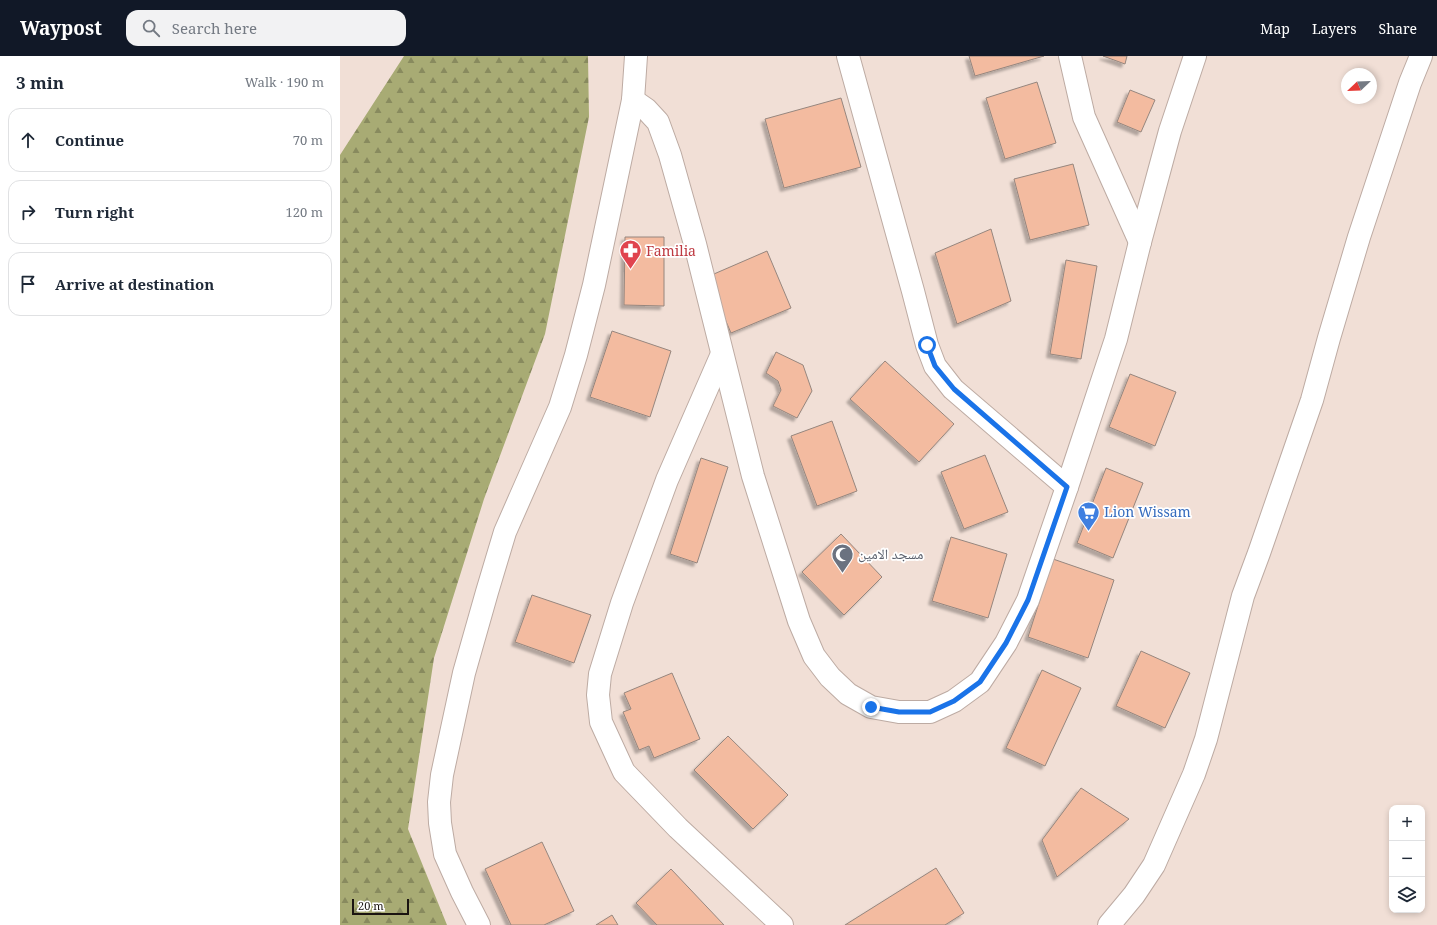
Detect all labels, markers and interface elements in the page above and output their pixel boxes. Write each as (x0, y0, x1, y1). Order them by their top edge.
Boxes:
search box (126, 10, 406, 46)
text: Waypost (20, 15, 102, 41)
icon: search (140, 17, 162, 39)
text: Search here (172, 18, 257, 38)
text: Map (1260, 19, 1290, 38)
text: Layers (1312, 19, 1357, 38)
text: Share (1379, 19, 1417, 38)
north arrow (1341, 68, 1377, 104)
text: 3 min (16, 71, 64, 94)
text: Walk · 190 m (245, 73, 324, 91)
icon: ahead (17, 129, 39, 151)
text: Continue (55, 130, 124, 150)
text: 70 m (293, 131, 323, 149)
icon: right (17, 201, 39, 223)
text: Turn right (55, 202, 134, 222)
text: 120 m (286, 203, 323, 221)
pharmacy icon: Familia (618, 238, 644, 271)
place label: Familia (646, 241, 696, 260)
icon: arrive (17, 273, 39, 295)
text: Arrive at destination (55, 274, 214, 294)
route start (918, 336, 936, 354)
supermarket icon: Lion Wissam (1075, 499, 1101, 532)
place label: Lion Wissam (1104, 502, 1191, 521)
mosque icon: مسجد الامين (829, 541, 855, 574)
place label: مسجد الامين (858, 544, 923, 563)
route end (862, 698, 880, 716)
map controls (1389, 805, 1425, 913)
button: + (1389, 805, 1425, 841)
button: − (1389, 841, 1425, 877)
button: layers (1389, 877, 1425, 913)
scale bar (352, 897, 409, 916)
text: 20 m (358, 898, 384, 913)

